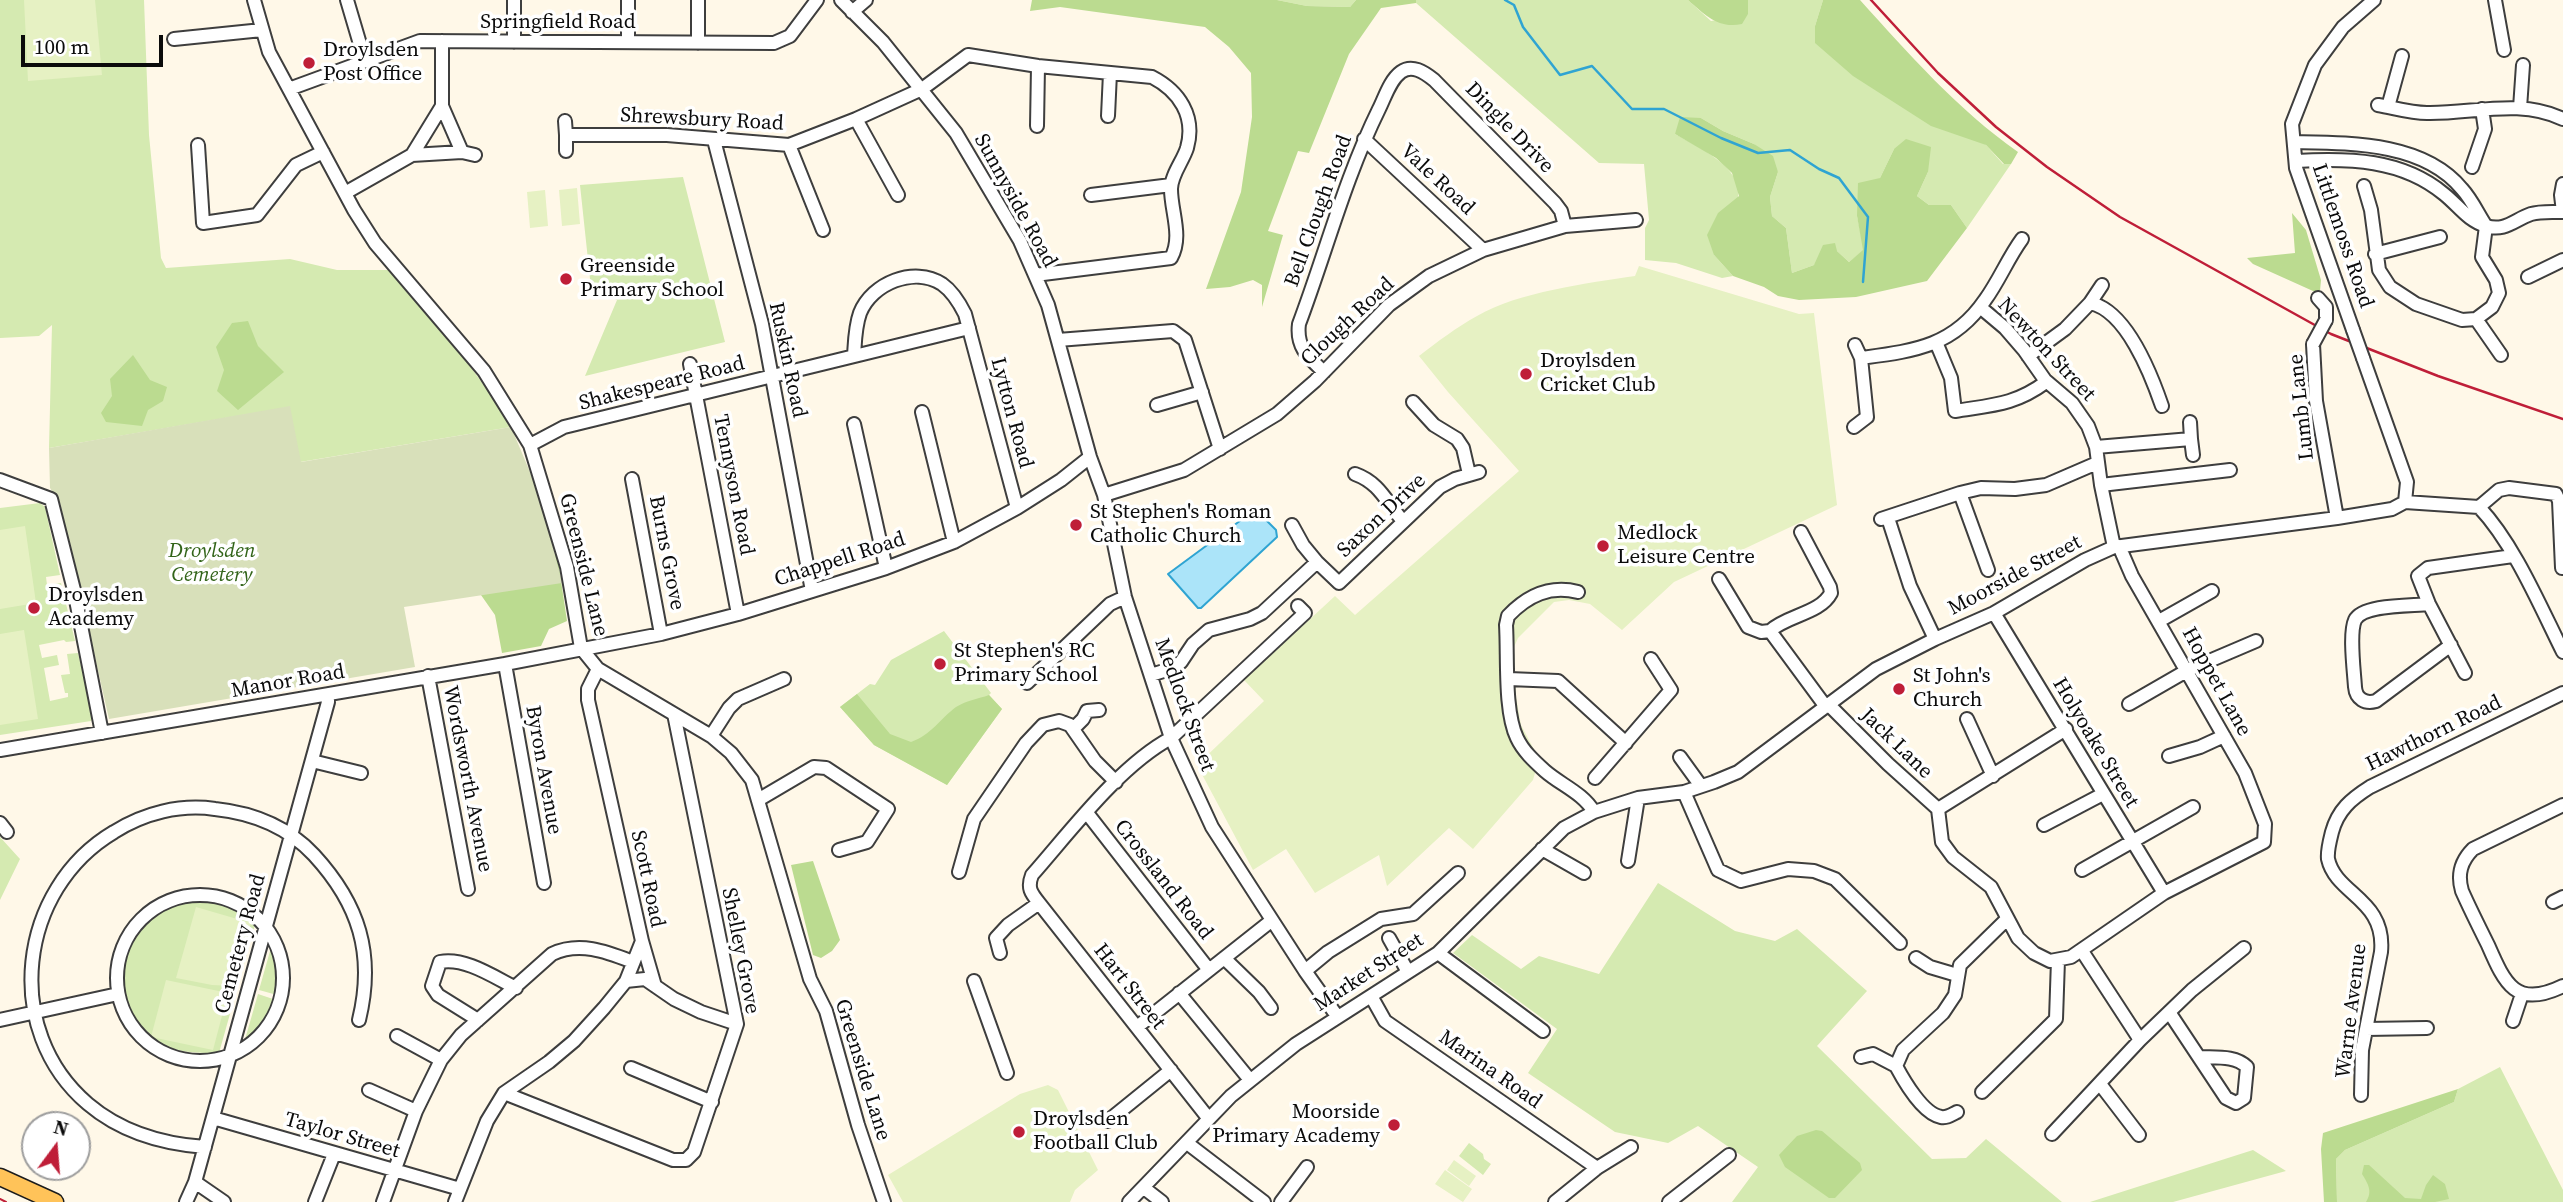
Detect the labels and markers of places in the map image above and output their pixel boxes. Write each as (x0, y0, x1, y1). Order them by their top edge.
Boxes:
place label: Droylsden Post Office (323, 38, 422, 88)
marker: Droylsden Post Office (301, 55, 317, 71)
place label: Greenside Primary School (580, 254, 724, 304)
marker: Greenside Primary School (558, 271, 574, 287)
place label: Droylsden Cricket Club (1540, 349, 1656, 399)
marker: Droylsden Cricket Club (1518, 366, 1534, 382)
place label: St Stephen's Roman Catholic Church (1090, 500, 1272, 550)
marker: St Stephen's Roman Catholic Church (1068, 517, 1084, 533)
place label: Medlock Leisure Centre (1617, 521, 1755, 571)
marker: Medlock Leisure Centre (1595, 538, 1611, 554)
place label: Droylsden Academy (48, 583, 144, 633)
marker: Droylsden Academy (26, 600, 42, 616)
place label: St Stephen's RC Primary School (954, 639, 1098, 689)
marker: St Stephen's RC Primary School (932, 656, 948, 672)
place label: St John's Church (1913, 664, 1991, 714)
marker: St John's Church (1891, 681, 1907, 697)
place label: Moorside Primary Academy (1212, 1100, 1380, 1150)
place label: Droylsden Football Club (1033, 1107, 1158, 1157)
marker: Moorside Primary Academy (1386, 1117, 1402, 1133)
marker: Droylsden Football Club (1011, 1124, 1027, 1140)

